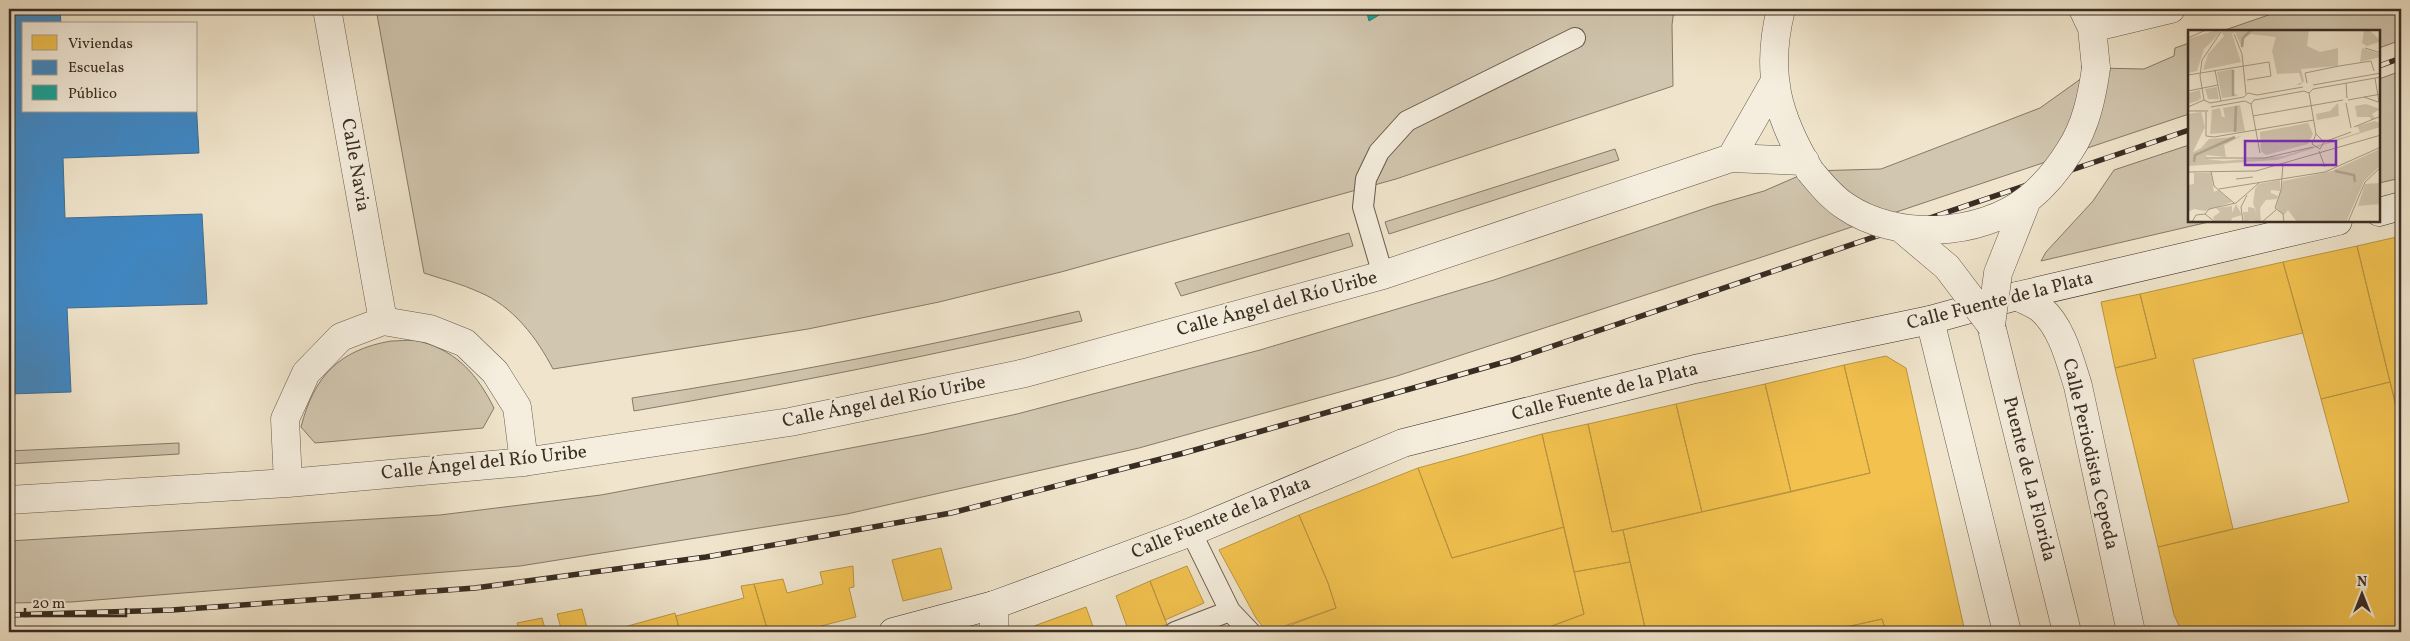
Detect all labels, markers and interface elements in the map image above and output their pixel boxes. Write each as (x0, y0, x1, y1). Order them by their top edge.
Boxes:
legend (22, 22, 198, 112)
inset map (2188, 30, 2380, 222)
text: Viviendas (68, 34, 133, 55)
text: Escuelas (68, 58, 124, 79)
text: Público (68, 84, 117, 105)
street label: Calle Navia (334, 116, 376, 214)
street label: Calle Ángel del Río Uribe (1174, 265, 1380, 343)
street label: Calle Fuente de la Plata (1904, 265, 2096, 337)
street label: Calle Fuente de la Plata (1509, 356, 1701, 428)
street label: Calle Periodista Cepeda (2055, 356, 2125, 552)
street label: Calle Ángel del Río Uribe (780, 370, 988, 434)
street label: Puente de La Florida (1996, 394, 2062, 564)
street label: Calle Ángel del Río Uribe (380, 439, 588, 487)
street label: Calle Fuente de la Plata (1128, 470, 1314, 566)
north arrow (2338, 568, 2388, 618)
text: N (2357, 573, 2367, 592)
scale bar (25, 586, 126, 618)
text: 20 m (32, 594, 65, 615)

